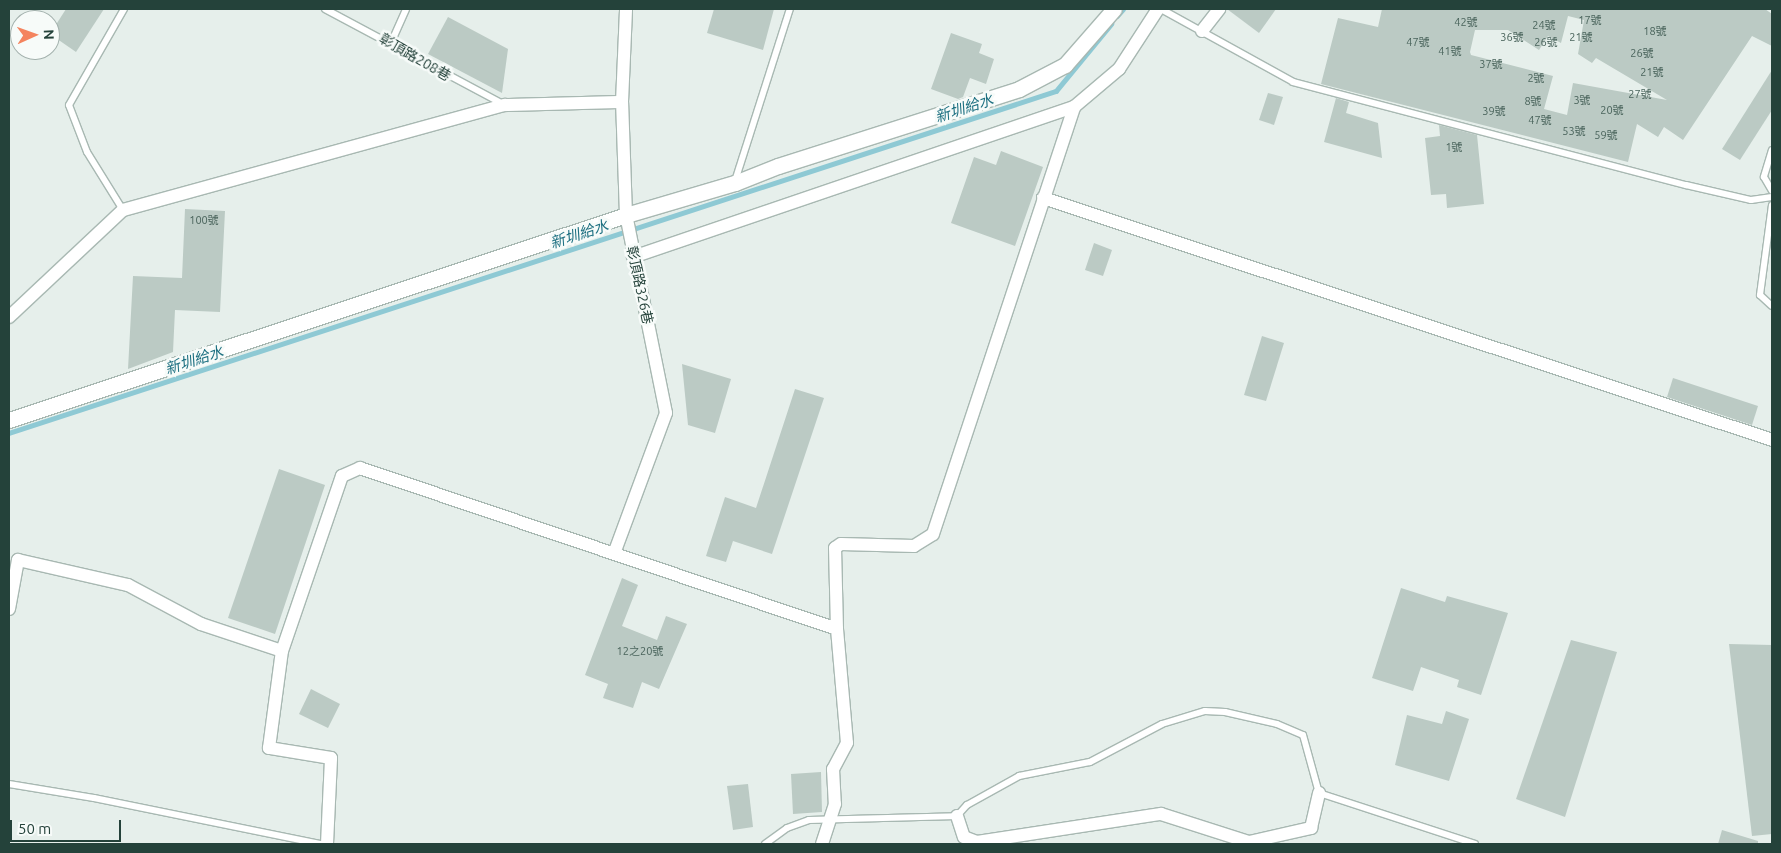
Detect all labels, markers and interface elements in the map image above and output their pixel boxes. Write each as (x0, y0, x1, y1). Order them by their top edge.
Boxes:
north arrow (10, 10, 60, 60)
house number: 17號 (1578, 13, 1602, 27)
house number: 42號 (1454, 15, 1478, 29)
house number: 24號 (1532, 18, 1556, 32)
house number: 18號 (1643, 24, 1667, 38)
text: N (41, 29, 57, 40)
street label: 彰頂路208巷 (376, 30, 454, 84)
house number: 36號 (1500, 30, 1524, 44)
house number: 21號 (1569, 30, 1593, 44)
house number: 47號 (1406, 35, 1430, 49)
house number: 26號 (1534, 35, 1558, 49)
house number: 41號 (1438, 44, 1462, 58)
house number: 26號 (1630, 46, 1654, 60)
house number: 37號 (1479, 57, 1503, 71)
house number: 21號 (1640, 65, 1664, 79)
house number: 2號 (1527, 71, 1545, 85)
house number: 27號 (1628, 87, 1652, 101)
water label: 新圳給水 (933, 90, 995, 126)
house number: 3號 (1573, 93, 1591, 107)
house number: 8號 (1524, 94, 1542, 108)
house number: 20號 (1600, 103, 1624, 117)
house number: 39號 (1482, 104, 1506, 118)
house number: 47號 (1528, 113, 1552, 127)
house number: 53號 (1562, 124, 1586, 138)
house number: 59號 (1594, 128, 1618, 142)
house number: 1號 (1445, 140, 1463, 154)
house number: 100號 (189, 213, 219, 227)
water label: 新圳給水 (548, 216, 610, 252)
street label: 彰頂路326巷 (623, 244, 657, 326)
water label: 新圳給水 (163, 342, 225, 378)
house number: 12之20號 (617, 644, 663, 658)
scale bar (12, 810, 124, 842)
text: 50 m (18, 820, 51, 837)

